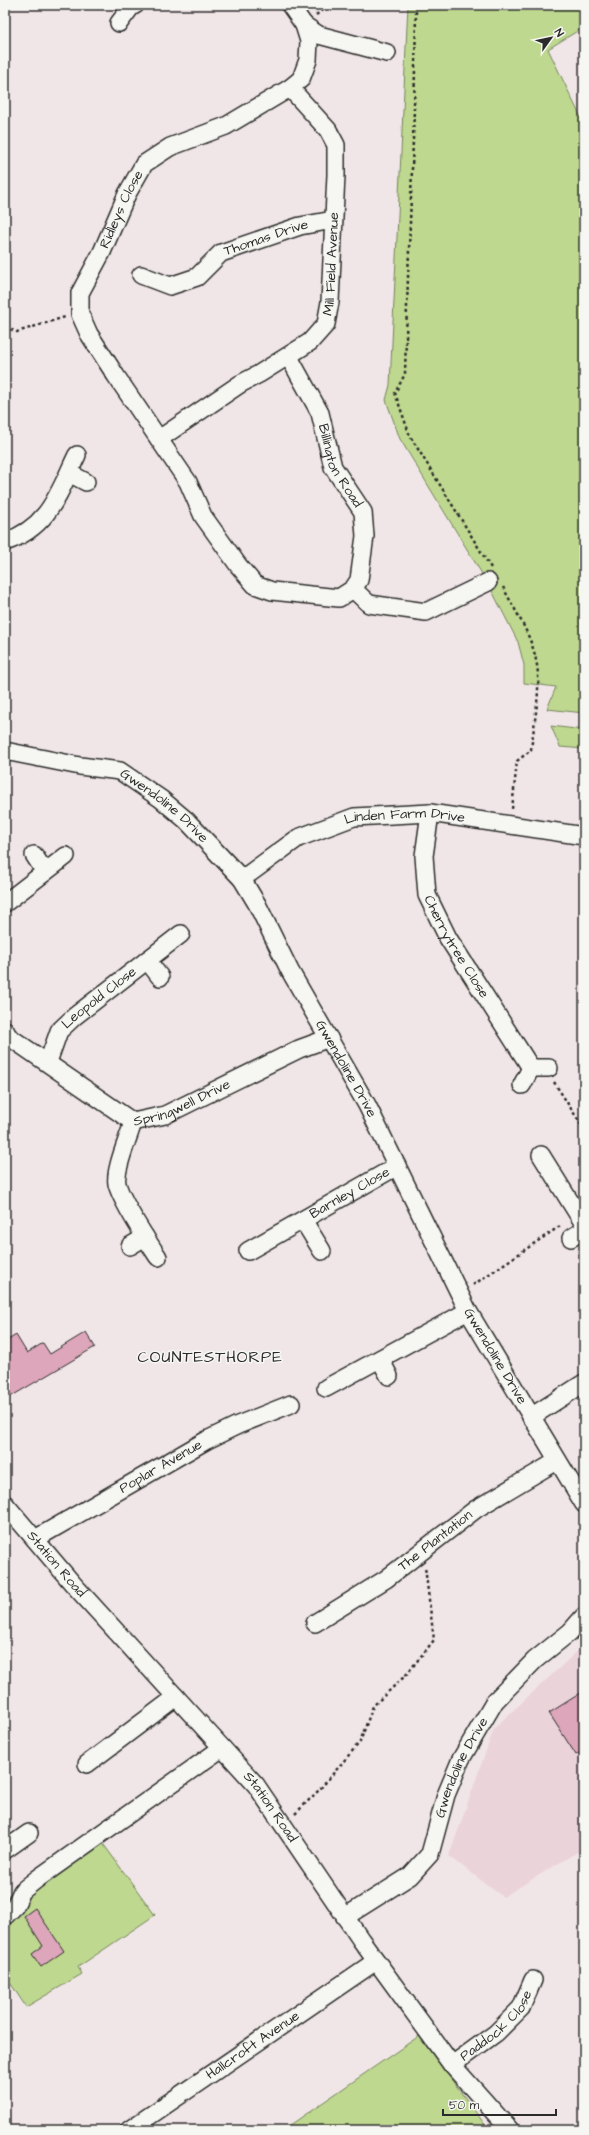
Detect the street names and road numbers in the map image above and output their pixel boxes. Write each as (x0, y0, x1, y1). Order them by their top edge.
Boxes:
street label: Ridleys Close (95, 166, 149, 251)
street label: Mill Field Avenue (318, 211, 344, 317)
street label: Thomas Drive (221, 215, 310, 261)
street label: Billington Road (313, 422, 367, 512)
street label: Gwendoline Drive (116, 764, 213, 848)
street label: Linden Farm Drive (341, 803, 467, 830)
street label: Cherrytree Close (419, 892, 494, 1003)
street label: Leopold Close (57, 962, 141, 1034)
street label: Gwendoline Drive (310, 1017, 382, 1121)
street label: Springwell Drive (132, 1074, 234, 1132)
street label: Barnley Close (306, 1162, 394, 1224)
street label: Gwendoline Drive (459, 1304, 532, 1408)
street label: Poplar Avenue (115, 1435, 206, 1498)
street label: The Plantation (394, 1505, 477, 1576)
street label: Station Road (22, 1526, 91, 1602)
street label: Gwendoline Drive (430, 1713, 493, 1820)
street label: Station Road (239, 1767, 302, 1846)
street label: Paddock Close (456, 1987, 538, 2066)
street label: Hallcroft Avenue (202, 2006, 304, 2084)

